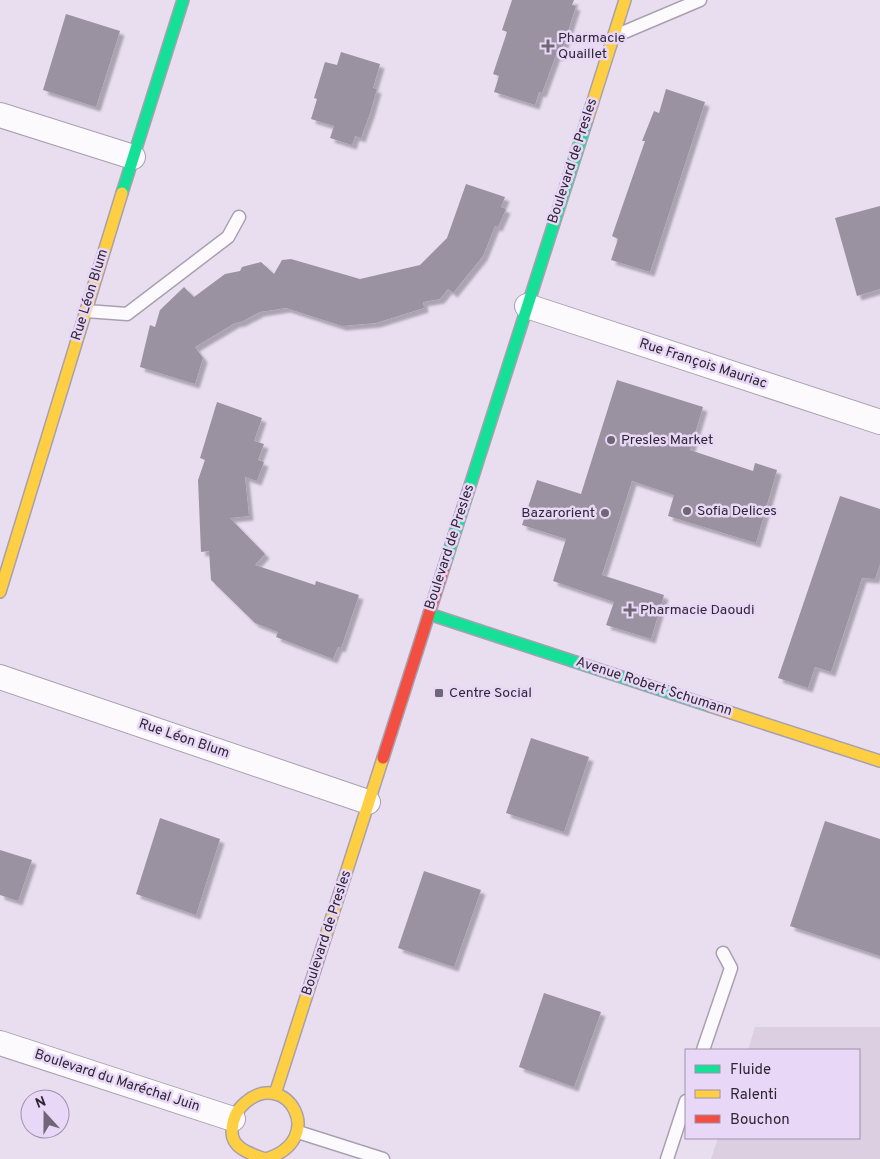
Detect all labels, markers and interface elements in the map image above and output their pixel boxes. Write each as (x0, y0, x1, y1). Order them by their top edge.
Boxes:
place label: Pharmacie Quaillet (558, 30, 625, 63)
marker: Pharmacie Quaillet (542, 40, 554, 52)
street label: Boulevard de Presles (545, 96, 601, 226)
street label: Rue Léon Blum (68, 247, 112, 343)
street label: Rue François Mauriac (637, 335, 769, 393)
place label: Presles Market (621, 432, 713, 449)
marker: Presles Market (605, 434, 617, 446)
street label: Boulevard de Presles (422, 482, 478, 612)
place label: Sofia Delices (697, 503, 777, 520)
place label: Bazarorient (521, 505, 595, 522)
marker: Sofia Delices (681, 505, 693, 517)
marker: Bazarorient (599, 507, 611, 519)
place label: Pharmacie Daoudi (640, 602, 755, 619)
marker: Pharmacie Daoudi (624, 604, 636, 616)
street label: Avenue Robert Schumann (574, 654, 734, 720)
place label: Centre Social (449, 685, 532, 702)
marker: Centre Social (433, 687, 445, 699)
street label: Rue Léon Blum (136, 716, 232, 762)
street label: Boulevard de Presles (299, 868, 355, 998)
street label: Boulevard du Maréchal Juin (32, 1046, 202, 1116)
legend (685, 1049, 860, 1139)
text: Fluide (730, 1061, 771, 1080)
text: Ralenti (730, 1086, 777, 1105)
north arrow (20, 1089, 70, 1139)
text: N (33, 1094, 49, 1113)
text: Bouchon (730, 1111, 790, 1130)

